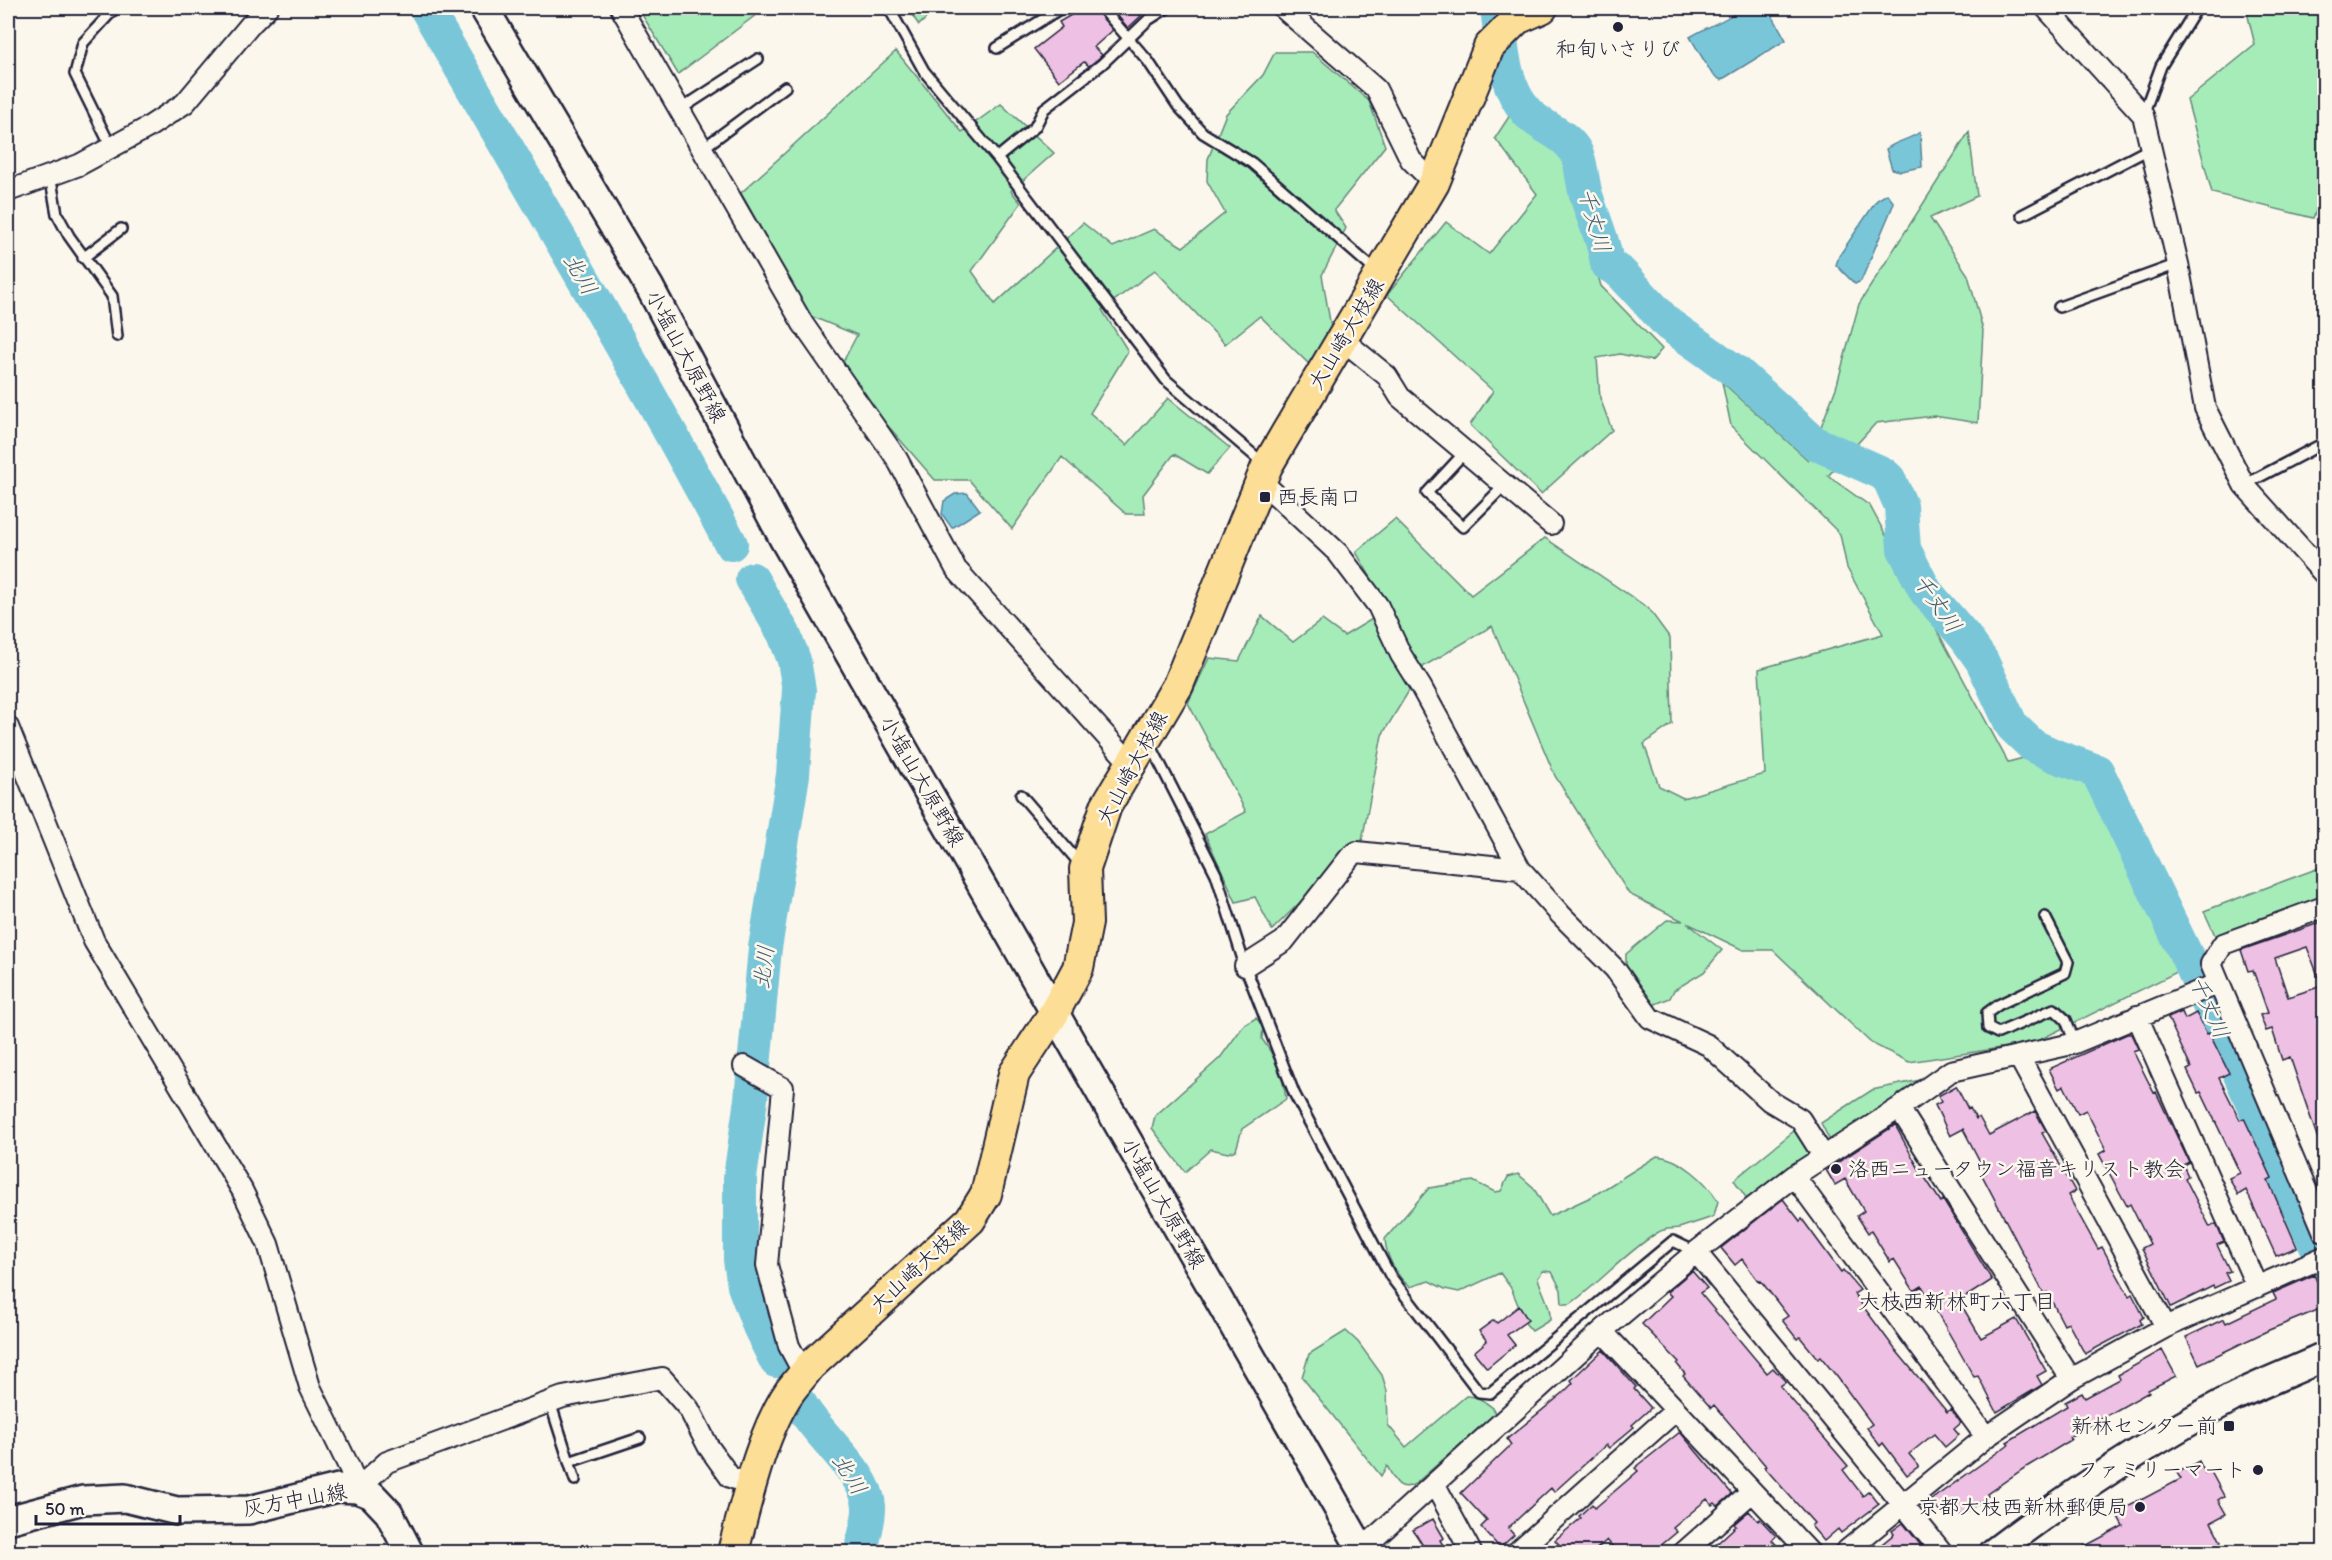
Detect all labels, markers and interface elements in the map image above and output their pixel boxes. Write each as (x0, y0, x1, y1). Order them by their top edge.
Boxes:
marker: 和旬いさりび (1611, 20, 1625, 34)
place label: 和旬いさりび (1555, 36, 1681, 61)
water label: 千丈川 (1572, 185, 1617, 256)
water label: 北川 (558, 248, 603, 300)
street label: 大山崎大枝線 (1302, 273, 1389, 394)
street label: 小塩山大原野線 (641, 285, 732, 427)
place label: 西長南口 (1277, 484, 1361, 509)
marker: 西長南口 (1258, 490, 1272, 504)
water label: 千丈川 (1908, 569, 1968, 638)
street label: 大山崎大枝線 (1091, 706, 1172, 829)
street label: 小塩山大原野線 (875, 711, 970, 851)
water label: 北川 (747, 944, 780, 991)
water label: 千丈川 (2184, 972, 2235, 1043)
street label: 小塩山大原野線 (1116, 1133, 1211, 1273)
place label: 洛西ニュータウン福音キリスト教会 (1848, 1156, 2185, 1181)
marker: 洛西ニュータウン福音キリスト教会 (1829, 1162, 1843, 1176)
street label: 大山崎大枝線 (864, 1214, 973, 1318)
district label: 大枝西新林町六丁目 (1858, 1288, 2056, 1315)
place label: 新林センター前 (2071, 1413, 2217, 1438)
marker: 新林センター前 (2222, 1419, 2236, 1433)
water label: 北川 (826, 1448, 873, 1500)
place label: ファミリーマート (2078, 1457, 2246, 1482)
marker: ファミリーマート (2251, 1463, 2265, 1477)
street label: 灰方中山線 (241, 1478, 349, 1521)
scale bar (36, 1488, 180, 1526)
place label: 京都大枝西新林郵便局 (1918, 1494, 2128, 1519)
text: 50 m (45, 1498, 85, 1520)
marker: 京都大枝西新林郵便局 (2133, 1500, 2147, 1514)

